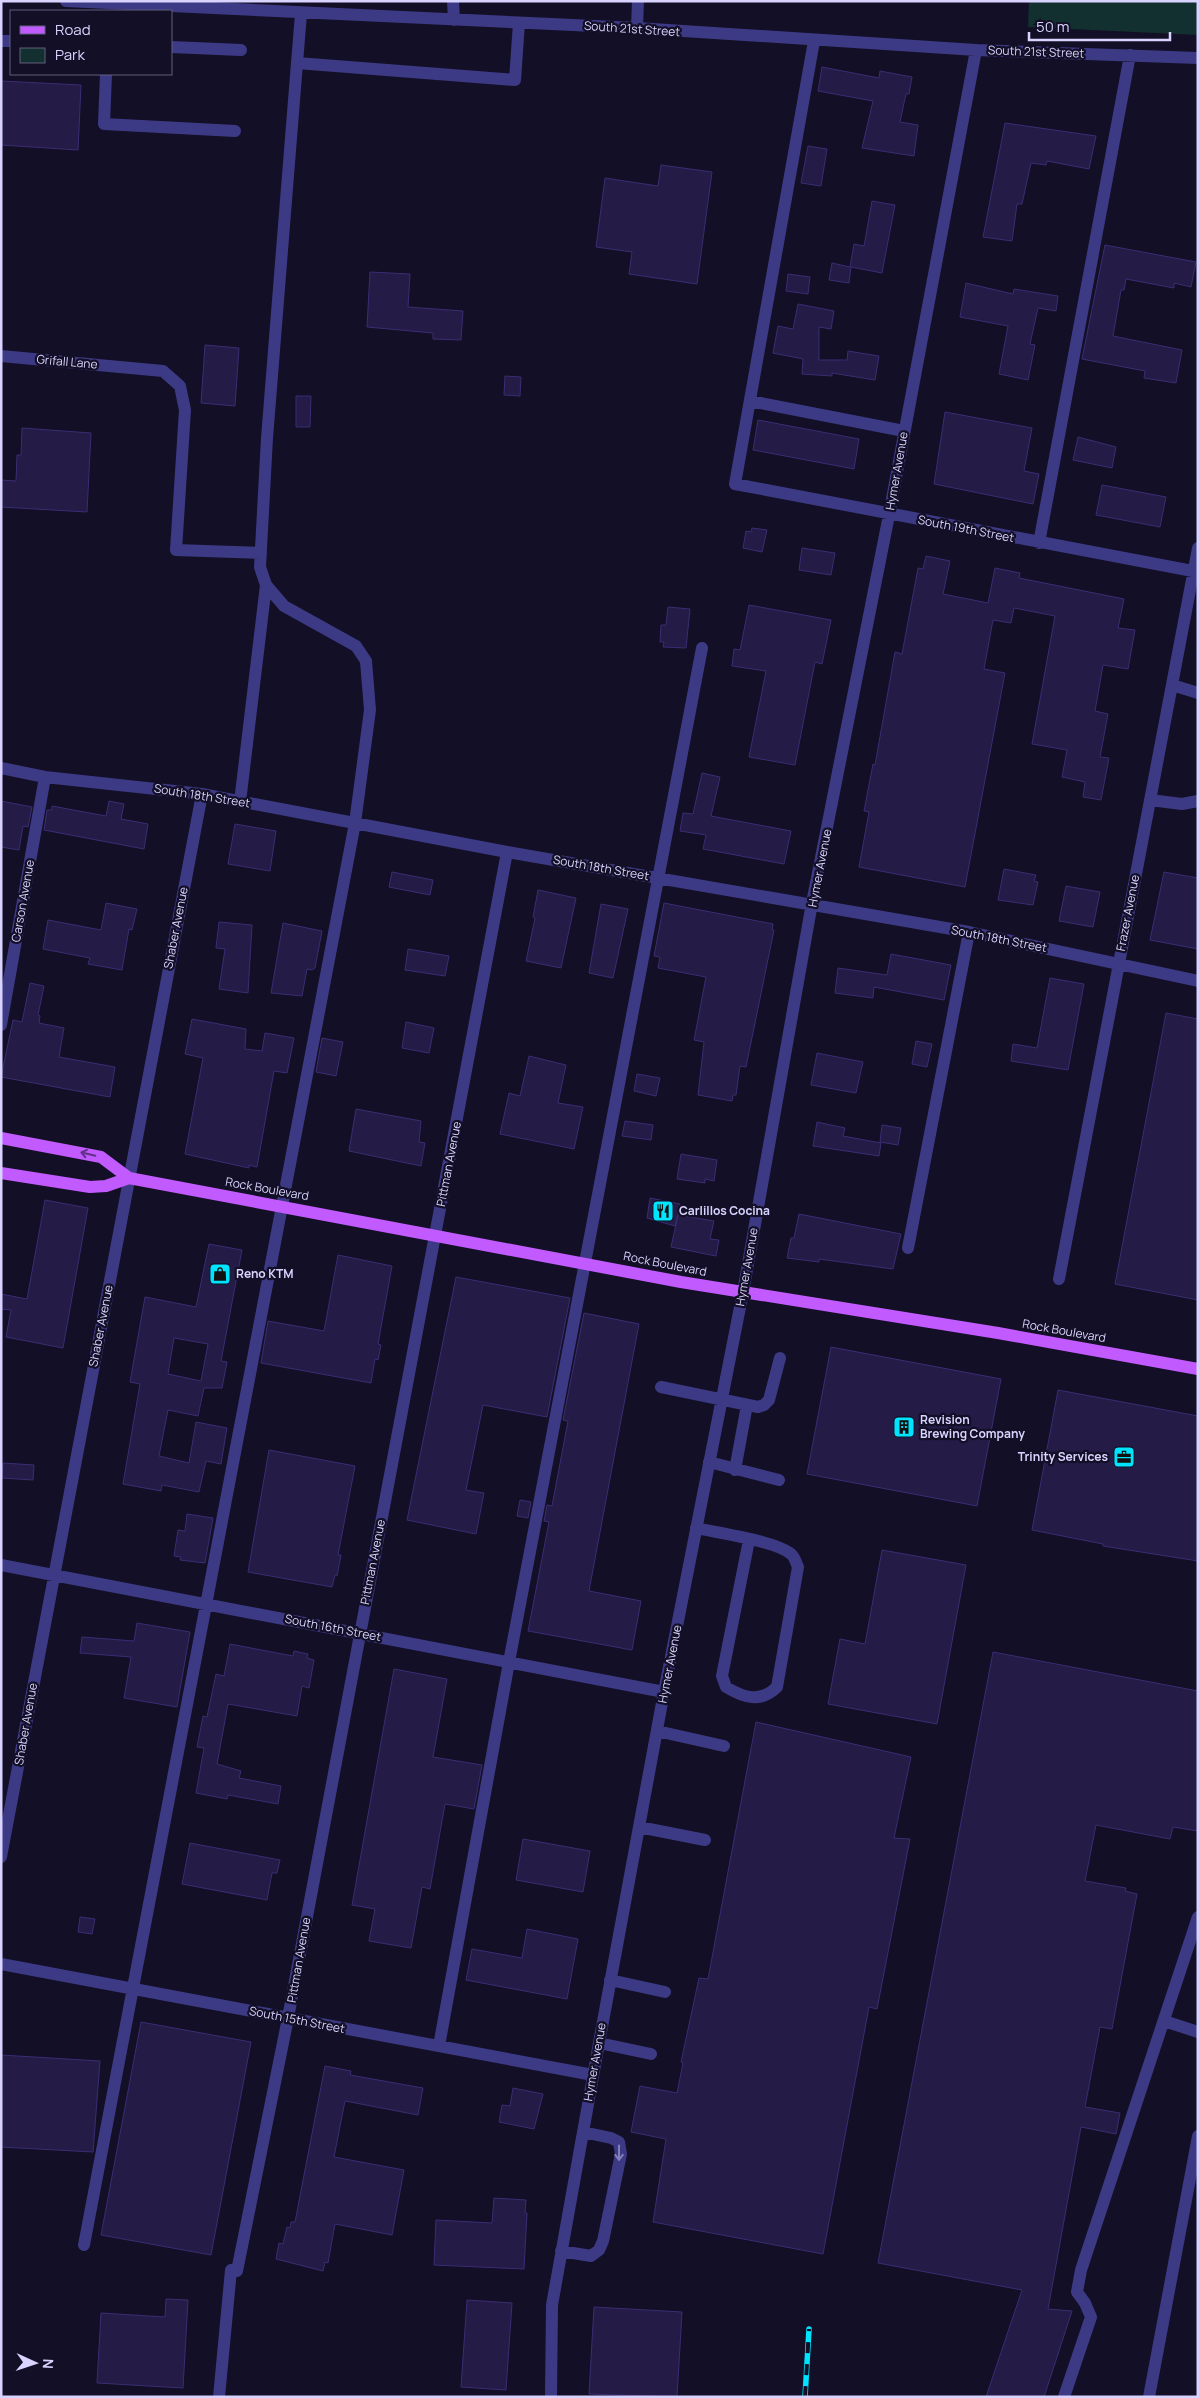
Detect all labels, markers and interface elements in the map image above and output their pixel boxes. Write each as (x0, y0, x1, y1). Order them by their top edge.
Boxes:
legend (10, 10, 172, 75)
scale bar (1029, 10, 1170, 42)
text: 50 m (1036, 16, 1070, 37)
street label: South 21st Street (583, 17, 681, 40)
text: Road (55, 19, 91, 40)
street label: South 21st Street (988, 41, 1085, 62)
text: Park (55, 44, 85, 65)
street label: Grifall Lane (36, 350, 98, 373)
street label: Hymer Avenue (881, 430, 912, 512)
street label: South 19th Street (917, 511, 1016, 546)
street label: South 18th Street (153, 780, 252, 812)
street label: Hymer Avenue (804, 827, 835, 909)
street label: South 18th Street (552, 851, 651, 884)
street label: Carson Avenue (7, 858, 38, 943)
street label: Frazer Avenue (1112, 873, 1143, 953)
street label: Shaber Avenue (159, 885, 192, 970)
street label: South 18th Street (950, 921, 1049, 956)
street label: Pittman Avenue (432, 1120, 465, 1208)
one-way arrow (80, 1149, 96, 1158)
street label: Rock Boulevard (224, 1173, 310, 1204)
restaurant icon: Carlillos Cocina (651, 1199, 675, 1223)
place label: Carlillos Cocina (679, 1202, 770, 1219)
street label: Hymer Avenue (731, 1226, 762, 1308)
street label: Rock Boulevard (622, 1247, 708, 1280)
shop icon: Reno KTM (208, 1262, 232, 1286)
place label: Reno KTM (236, 1265, 294, 1282)
street label: Shaber Avenue (84, 1283, 117, 1368)
street label: Rock Boulevard (1021, 1315, 1107, 1346)
place label: Revision Brewing Company (920, 1411, 1025, 1442)
building icon: Revision Brewing Company (892, 1415, 916, 1439)
office icon: Trinity Services (1112, 1445, 1136, 1469)
place label: Trinity Services (1018, 1448, 1109, 1465)
street label: Pittman Avenue (356, 1518, 389, 1606)
street label: South 16th Street (284, 1610, 383, 1645)
street label: Hymer Avenue (654, 1623, 685, 1705)
street label: Shaber Avenue (10, 1682, 41, 1766)
street label: Pittman Avenue (283, 1916, 314, 2004)
street label: South 15th Street (248, 2002, 347, 2037)
street label: Hymer Avenue (579, 2021, 610, 2103)
one-way arrow (614, 2144, 624, 2160)
north arrow (10, 2338, 60, 2388)
text: N (39, 2358, 58, 2369)

